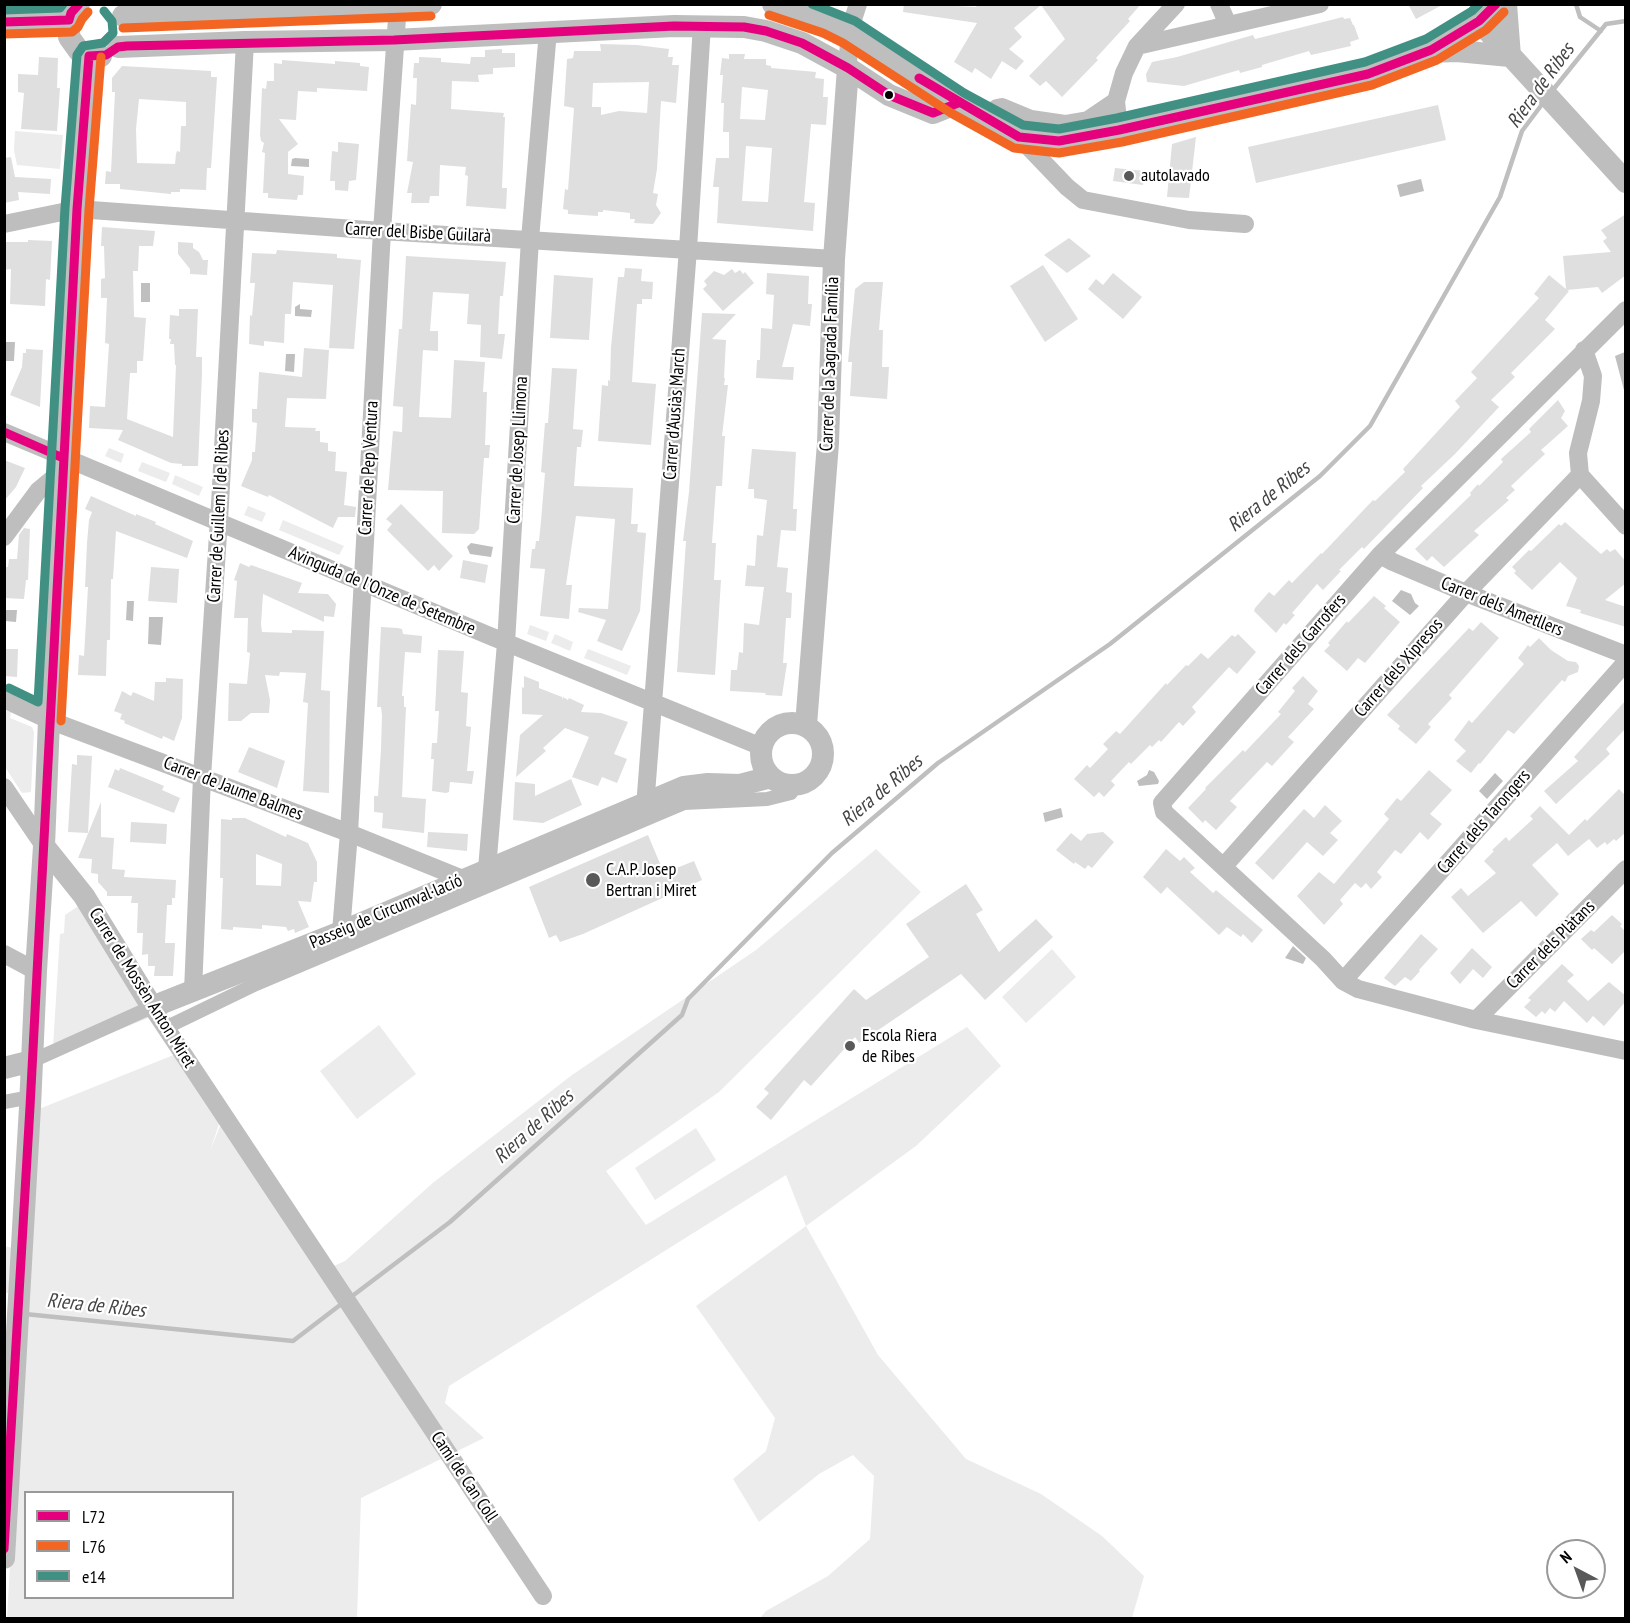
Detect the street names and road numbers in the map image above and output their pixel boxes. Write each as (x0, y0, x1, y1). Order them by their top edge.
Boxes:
street label: Carrer del Bisbe Guilarà (344, 218, 492, 248)
street label: Carrer de la Sagrada Família (816, 276, 844, 452)
street label: Carrer d'Ausiàs March (660, 347, 690, 481)
street label: Carrer de Josep Llimona (503, 376, 533, 524)
street label: Carrer de Pep Ventura (355, 400, 383, 536)
street label: Carrer de Guillem I de Ribes (204, 429, 234, 603)
street label: Avinguda de l'Onze de Setembre (285, 542, 479, 640)
street label: Carrer dels Ametllers (1438, 573, 1566, 641)
street label: Carrer dels Garrofers (1251, 590, 1351, 700)
street label: Carrer dels Xipresos (1350, 614, 1448, 722)
street label: Carrer de Jaume Balmes (160, 752, 306, 826)
street label: Carrer dels Tarongers (1433, 765, 1535, 879)
street label: Passeig de Circumval·lació (306, 870, 466, 954)
street label: Carrer dels Plàtans (1502, 896, 1600, 994)
street label: Carrer de Mossèn Anton Miret (84, 904, 200, 1072)
street label: Camí de Can Coll (426, 1428, 502, 1526)

